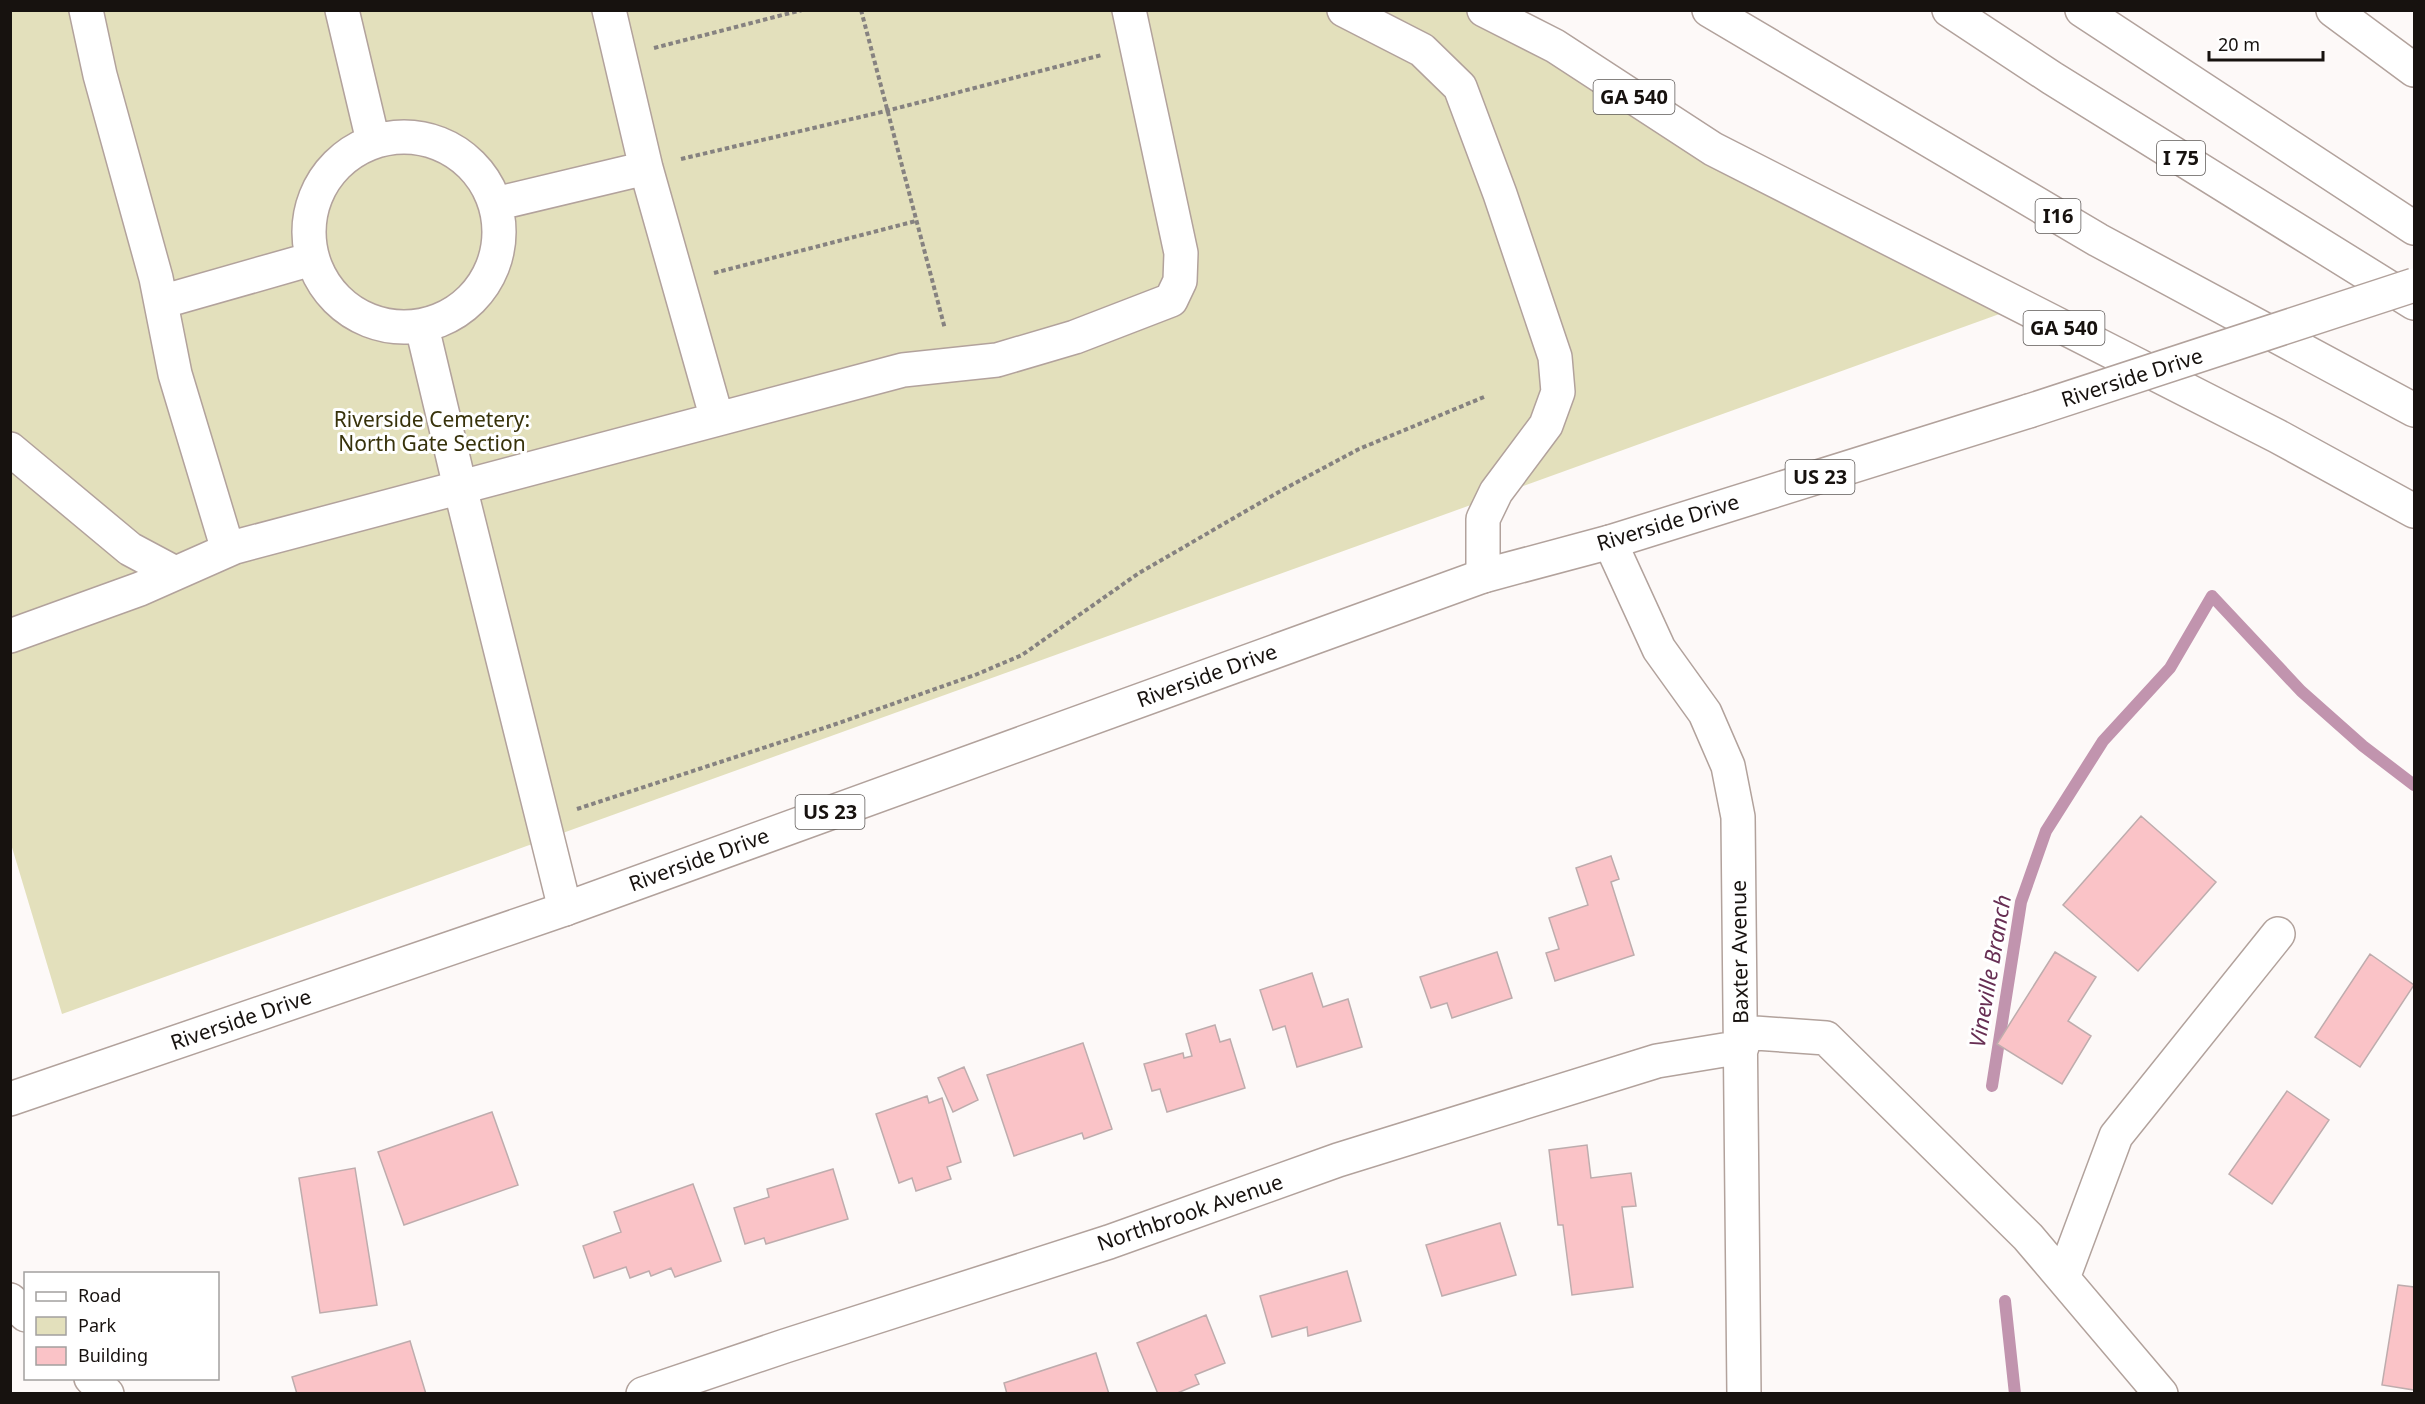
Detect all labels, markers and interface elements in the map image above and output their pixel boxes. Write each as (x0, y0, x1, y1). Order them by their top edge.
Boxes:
scale bar (2209, 24, 2323, 62)
text: 20 m (2218, 32, 2260, 56)
road number: GA 540 (1594, 80, 1674, 114)
road number: I 75 (2157, 141, 2205, 175)
road number: I16 (2036, 199, 2080, 233)
road number: GA 540 (2024, 311, 2104, 345)
street label: Riverside Drive (2057, 341, 2206, 413)
park label: Riverside Cemetery: North Gate Section (334, 405, 530, 457)
road number: US 23 (1786, 460, 1854, 494)
street label: Riverside Drive (1593, 487, 1742, 557)
street label: Riverside Drive (1133, 637, 1281, 713)
road number: US 23 (796, 795, 864, 829)
street label: Riverside Drive (625, 821, 773, 897)
street label: Baxter Avenue (1724, 880, 1754, 1024)
water label: Vineville Branch (1961, 892, 2017, 1050)
street label: Riverside Drive (166, 982, 315, 1056)
street label: Northbrook Avenue (1093, 1167, 1286, 1257)
legend (24, 1272, 219, 1380)
text: Road (78, 1283, 121, 1307)
text: Park (78, 1313, 116, 1337)
text: Building (78, 1343, 148, 1367)

